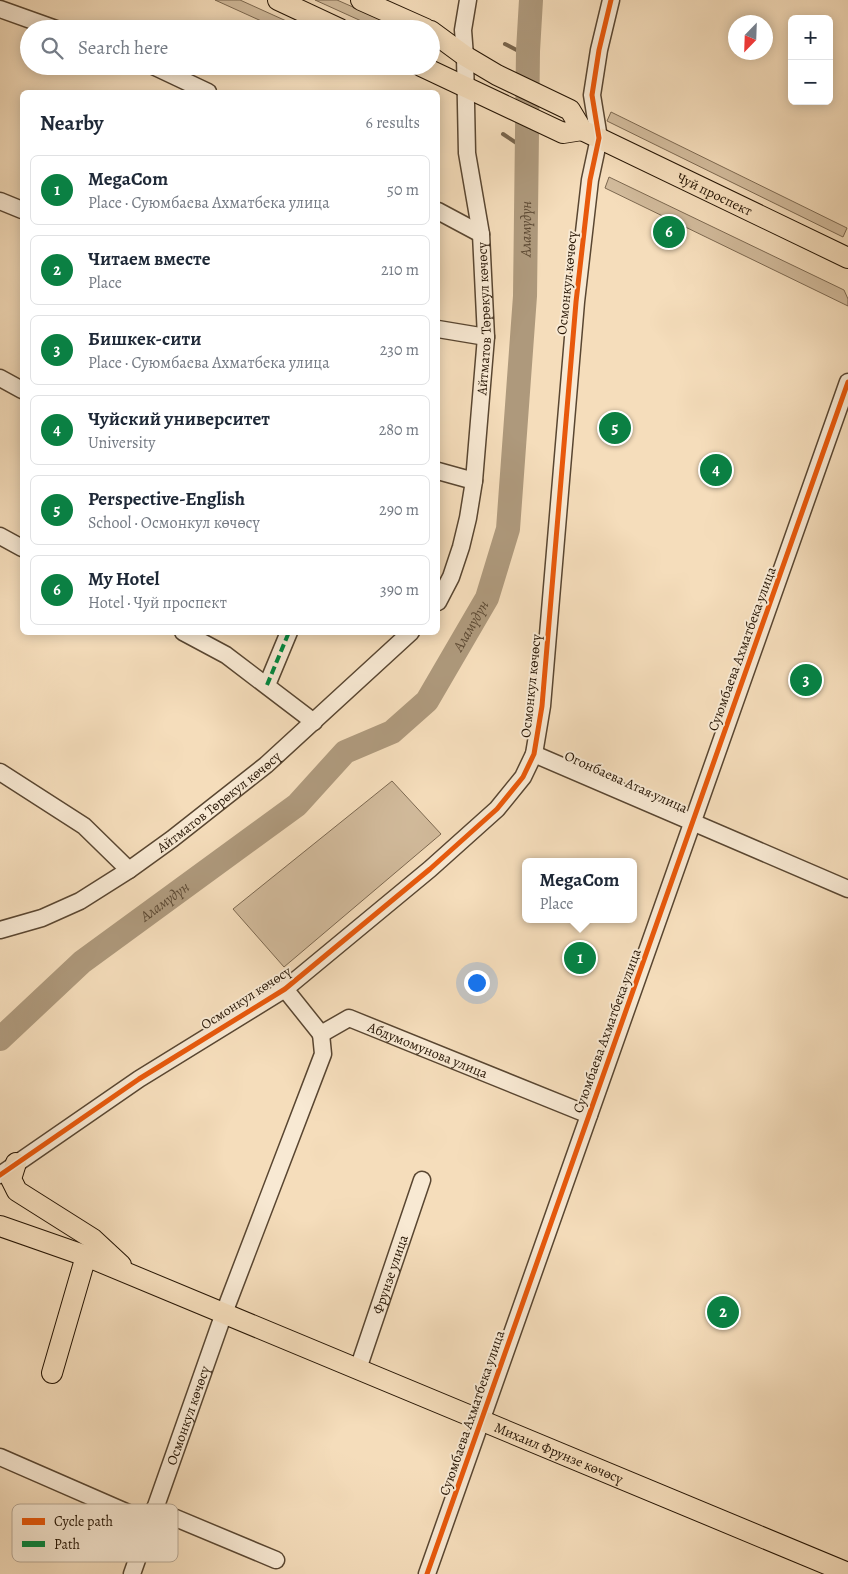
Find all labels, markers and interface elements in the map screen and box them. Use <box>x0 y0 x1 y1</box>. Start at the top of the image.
north arrow <box>728 15 773 60</box>
map controls <box>788 15 833 105</box>
button: + <box>788 15 833 60</box>
search box <box>20 20 440 75</box>
icon: search <box>38 34 66 62</box>
text: Search here <box>78 35 168 61</box>
button: − <box>788 60 833 105</box>
text: Nearby <box>40 109 103 137</box>
text: 6 results <box>366 112 420 134</box>
text: MegaCom <box>88 166 168 192</box>
street label: Чуй проспект <box>674 168 756 220</box>
text: 1 <box>54 179 60 201</box>
text: 50 m <box>387 179 419 201</box>
text: Place · Суюмбаева Ахматбека улица <box>88 192 330 214</box>
water label: Аламүдүн <box>515 201 536 258</box>
pin: 6 <box>653 213 685 251</box>
street label: Осмонкул көчөсү <box>552 230 582 336</box>
street label: Айтматов Төрөкул көчөсү <box>472 241 495 397</box>
text: Читаем вместе <box>88 246 211 272</box>
text: 2 <box>53 259 61 281</box>
text: 210 m <box>381 259 419 281</box>
text: Place <box>88 272 122 294</box>
text: Бишкек-сити <box>88 326 201 352</box>
text: 3 <box>54 339 60 361</box>
text: 230 m <box>380 339 419 361</box>
text: Place · Суюмбаева Ахматбека улица <box>88 352 330 374</box>
text: Чуйский университет <box>88 406 270 432</box>
pin: 5 <box>599 409 631 447</box>
text: 4 <box>53 419 61 441</box>
text: 280 m <box>379 419 419 441</box>
text: University <box>88 432 155 454</box>
pin: 4 <box>700 451 732 489</box>
text: Perspective-English <box>88 486 245 512</box>
text: 5 <box>54 499 60 521</box>
text: 290 m <box>379 499 419 521</box>
text: School · Осмонкул көчөсү <box>88 512 260 534</box>
street label: Суюмбаева Ахматбека улица <box>703 564 781 734</box>
text: My Hotel <box>88 566 159 592</box>
text: 6 <box>53 579 61 601</box>
text: 390 m <box>380 579 419 601</box>
text: Hotel · Чуй проспект <box>88 592 227 614</box>
water label: Аламүдүн <box>448 596 494 656</box>
street label: Осмонкул көчөсү <box>516 633 546 739</box>
pin: 3 <box>790 661 822 699</box>
street label: Айтматов Төрөкул көчөсү <box>152 746 285 857</box>
street label: Огонбаева Атая улица <box>561 746 691 818</box>
popup <box>522 858 637 923</box>
text: MegaCom <box>539 867 620 893</box>
water label: Аламүдүн <box>135 877 194 927</box>
text: Place <box>539 893 573 915</box>
pin: 1 <box>564 939 596 977</box>
street label: Суюмбаева Ахматбека улица <box>568 946 646 1116</box>
street label: Осмонкул көчөсү <box>197 961 295 1034</box>
your location <box>464 970 490 996</box>
street label: Абдумомунова улица <box>364 1017 491 1083</box>
street label: Фрунзе улица <box>368 1232 412 1316</box>
pin: 2 <box>707 1293 739 1331</box>
street label: Суюмбаева Ахматбека улица <box>435 1327 509 1498</box>
street label: Осмонкул көчөсү <box>162 1363 214 1468</box>
street label: Михаил Фрунзе көчөсү <box>491 1417 627 1488</box>
legend <box>12 1504 178 1562</box>
text: Cycle path <box>54 1512 114 1531</box>
text: Path <box>54 1535 81 1554</box>

